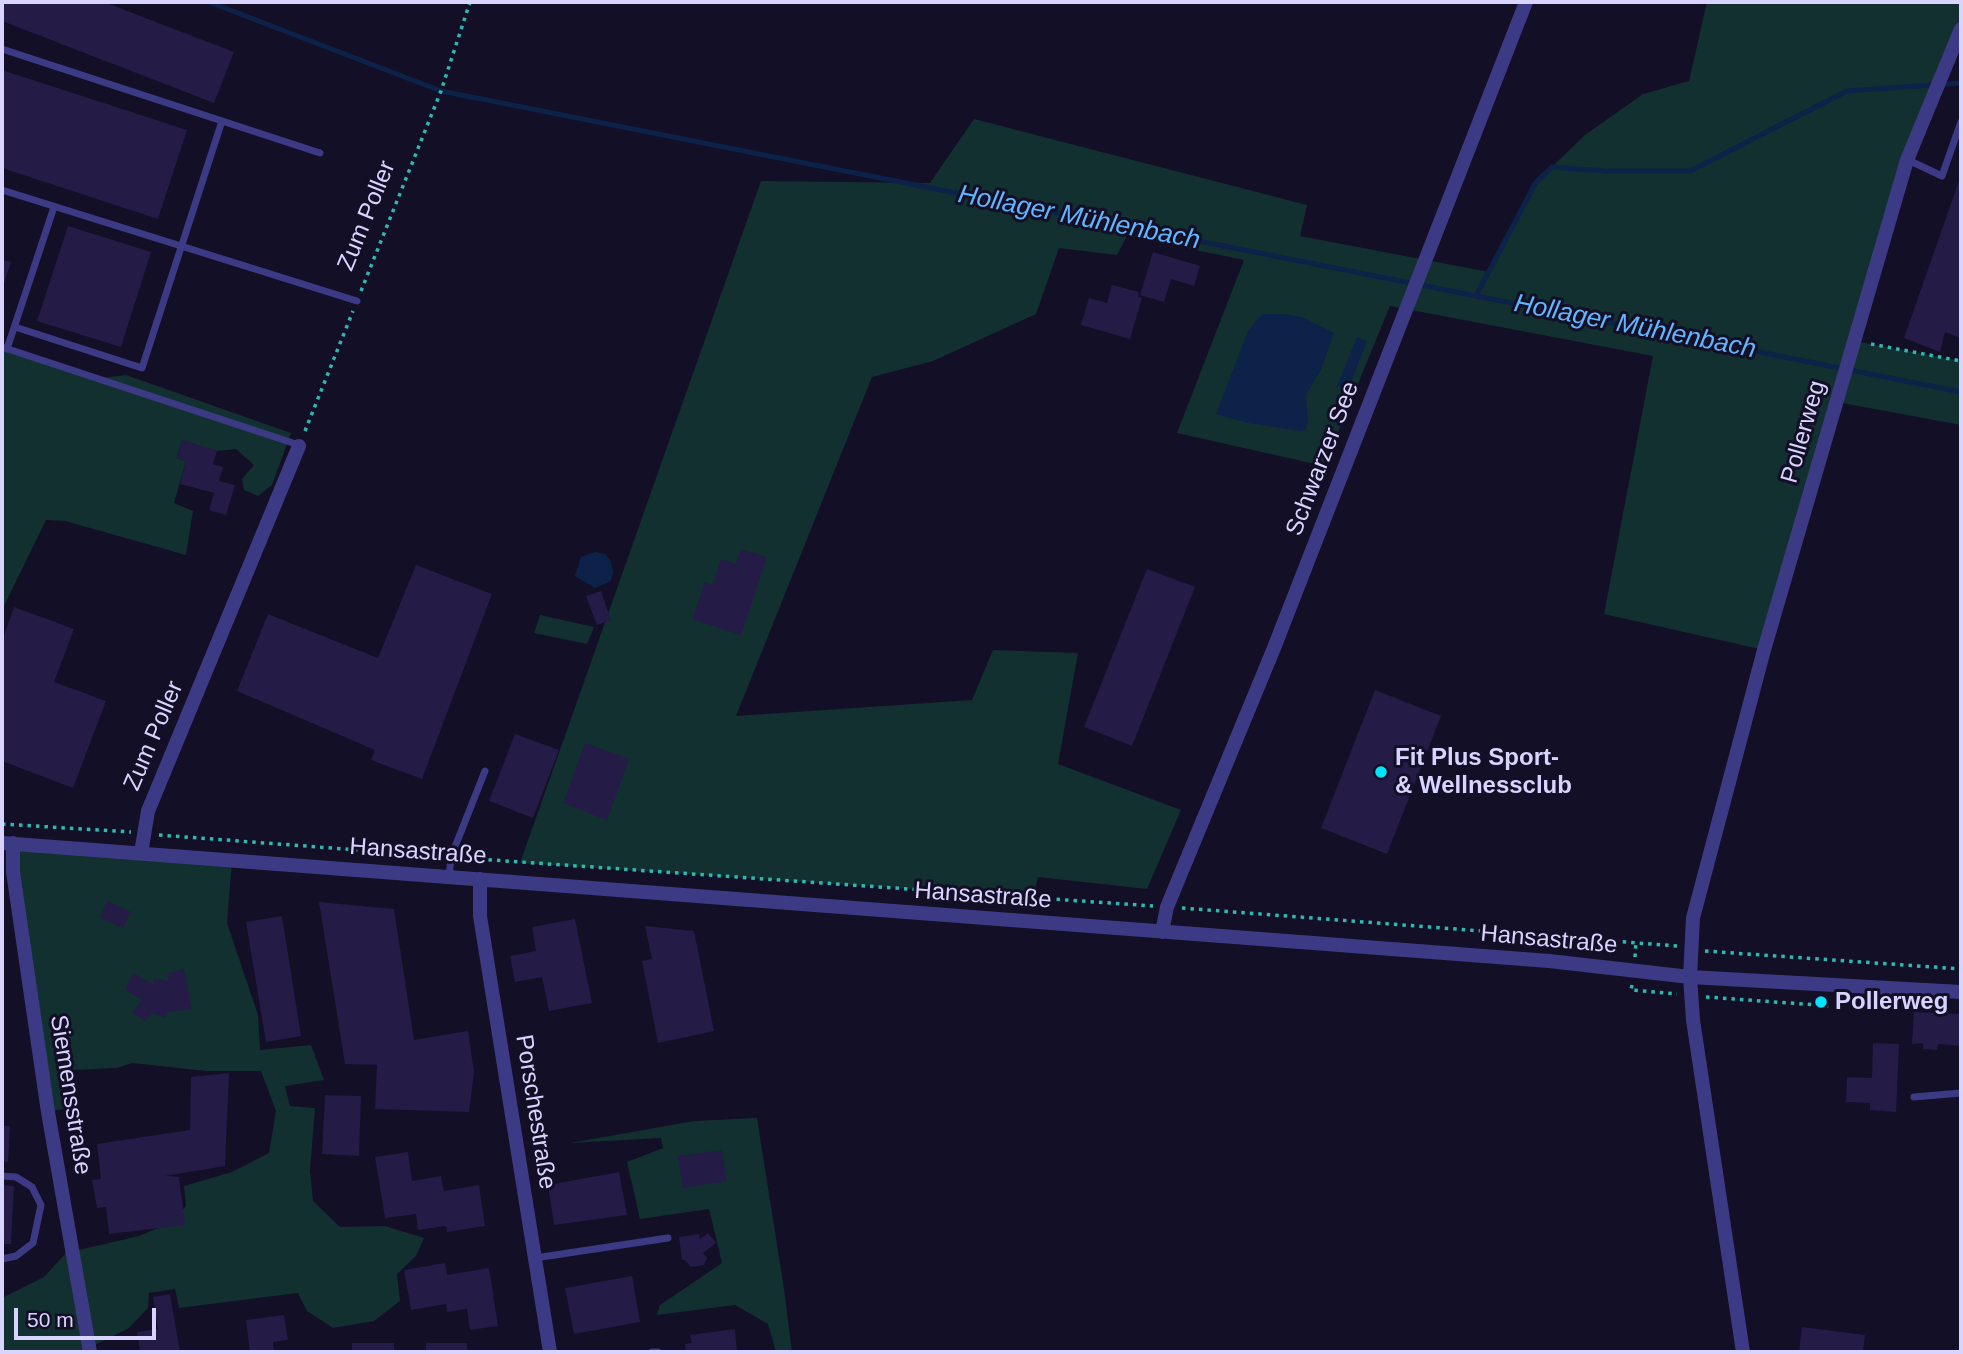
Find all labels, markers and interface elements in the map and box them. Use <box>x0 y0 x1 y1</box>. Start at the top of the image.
street label: Zum Poller <box>332 157 402 275</box>
water label: Hollager Mühlenbach <box>955 179 1203 257</box>
water label: Hollager Mühlenbach <box>1511 288 1759 366</box>
street label: Pollerweg <box>1776 377 1832 487</box>
street label: Schwarzer See <box>1280 378 1366 540</box>
street label: Zum Poller <box>118 677 190 795</box>
place label: Fit Plus Sport- & Wellnessclub <box>1395 744 1572 800</box>
marker: Fit Plus Sport- & Wellnessclub <box>1373 764 1389 780</box>
street label: Hansastraße <box>348 833 488 871</box>
street label: Hansastraße <box>913 877 1053 915</box>
street label: Hansastraße <box>1479 920 1619 960</box>
place label: Pollerweg <box>1835 988 1948 1016</box>
marker: Pollerweg <box>1813 994 1829 1010</box>
street label: Siemensstraße <box>43 1013 97 1177</box>
street label: Porschestraße <box>509 1033 561 1191</box>
scale bar <box>18 1294 159 1338</box>
text: 50 m <box>27 1308 74 1331</box>

